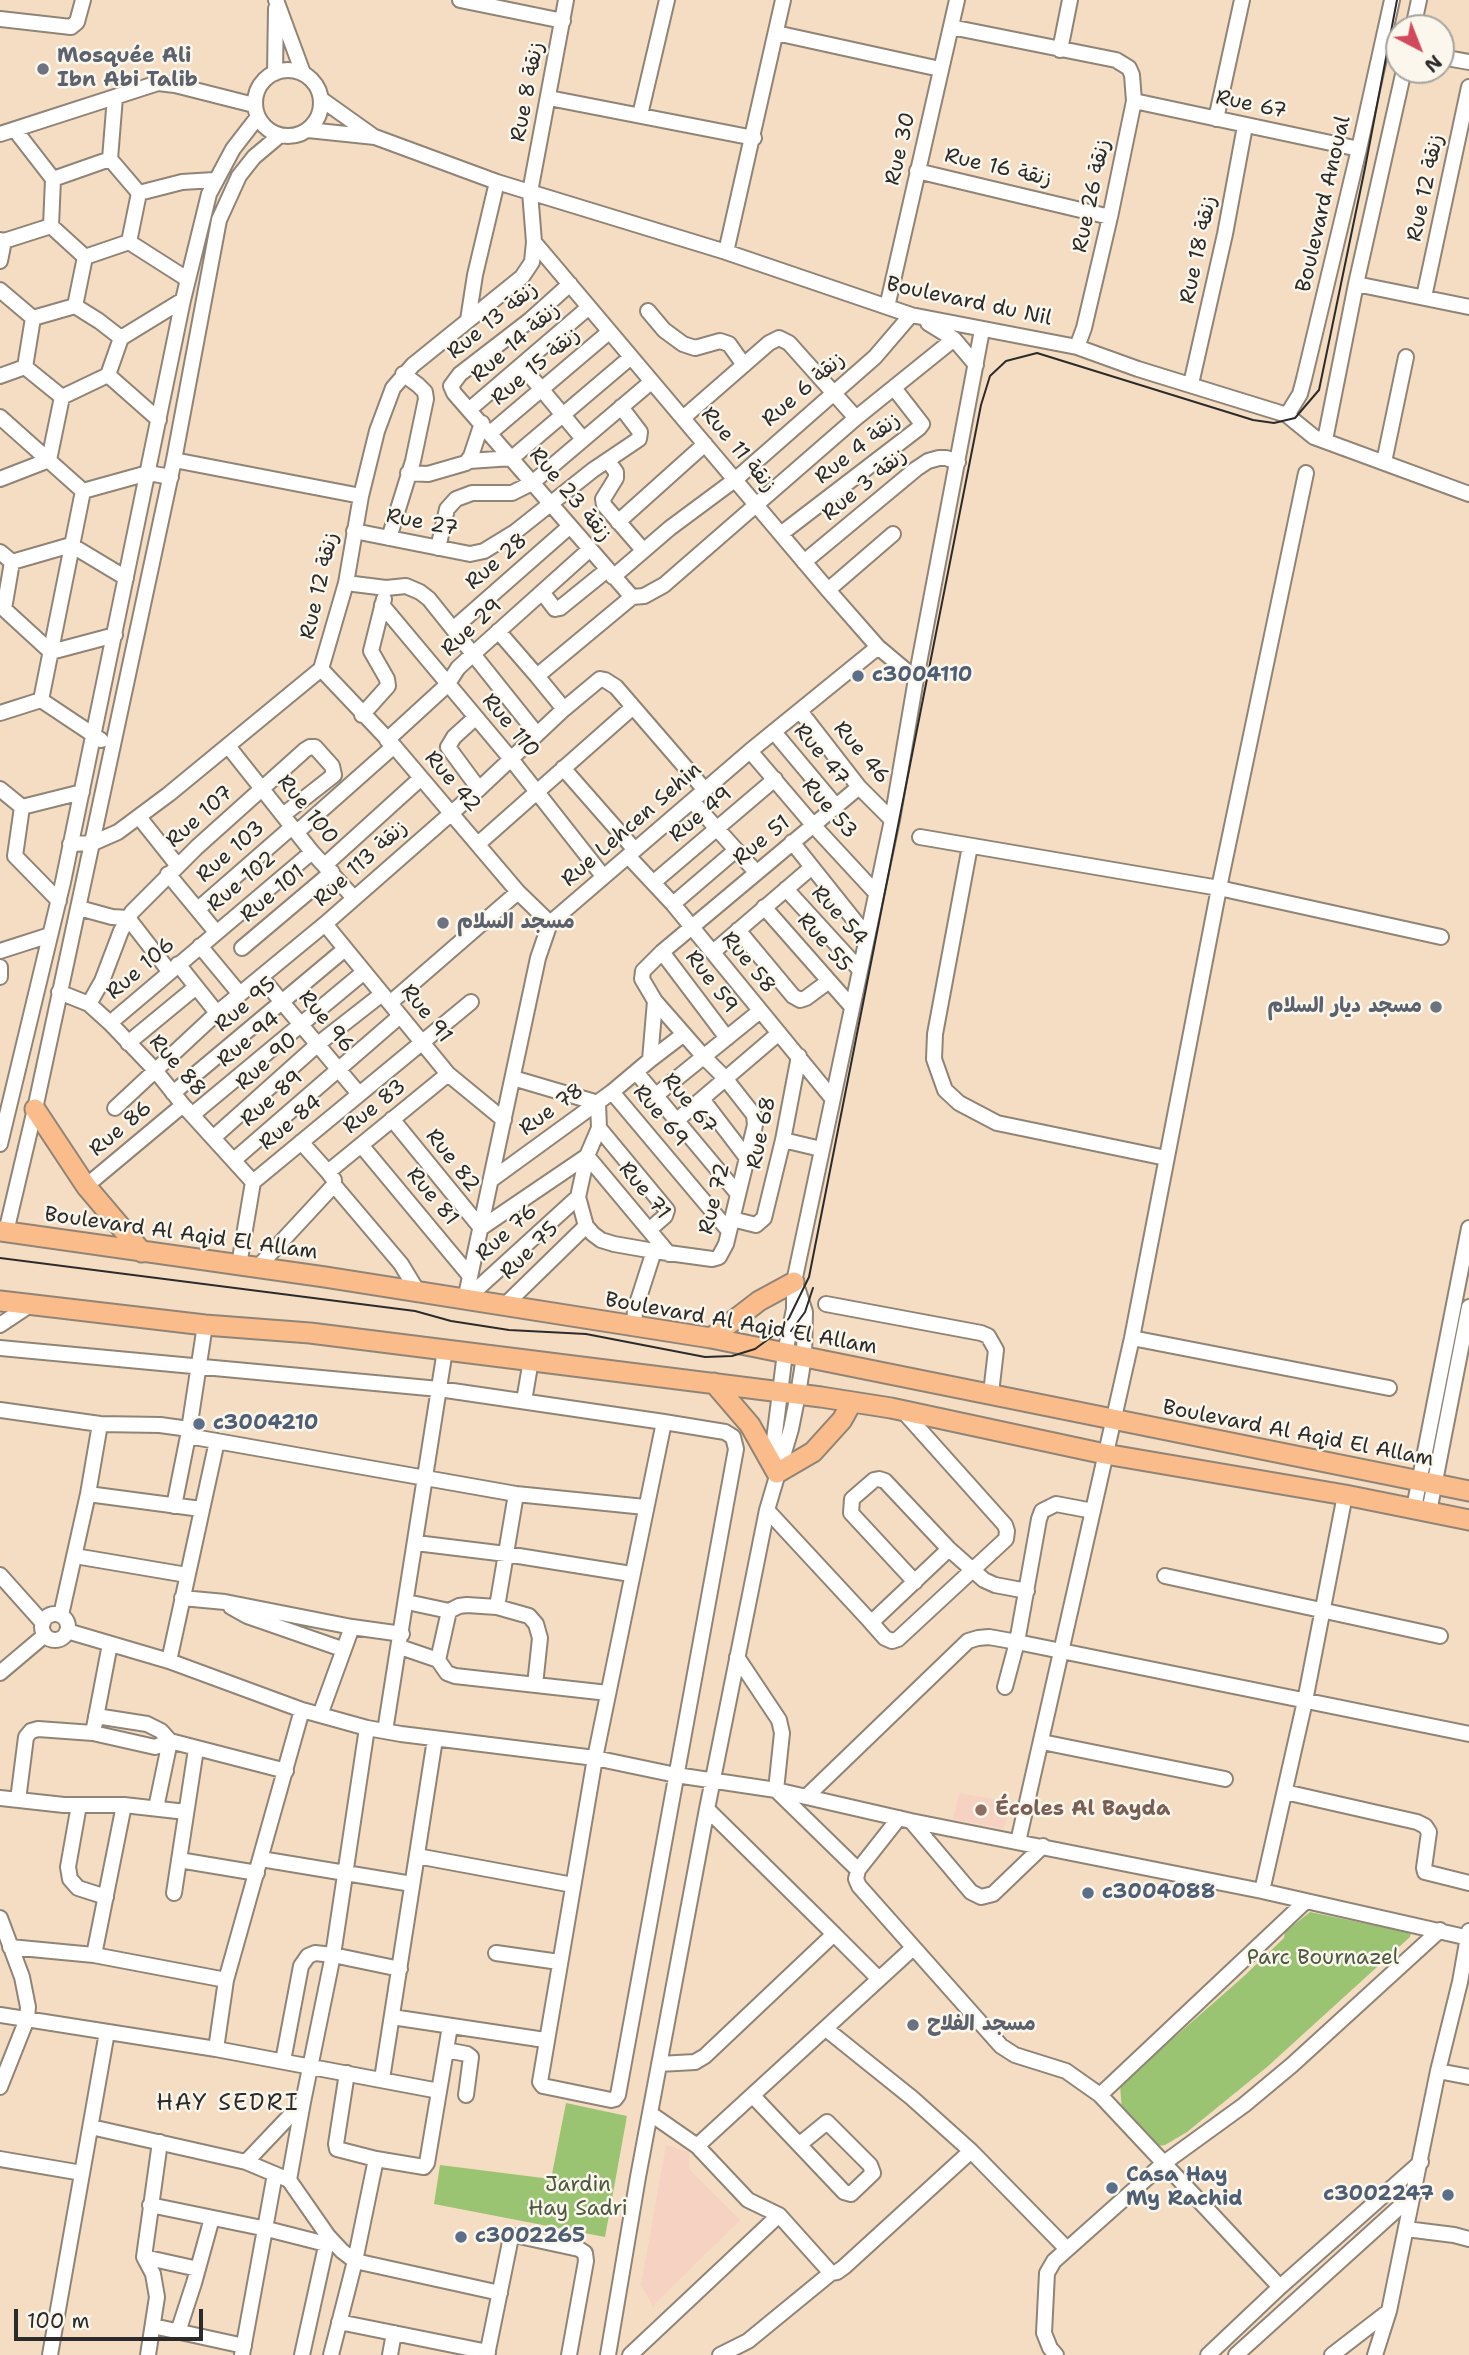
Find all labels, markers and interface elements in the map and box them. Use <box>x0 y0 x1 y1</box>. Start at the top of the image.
north arrow <box>1385 14 1455 84</box>
street label: Rue 8 زنقة <box>506 40 550 144</box>
place label: Mosquée Ali Ibn Abi Talib <box>57 44 198 94</box>
text: N <box>1419 49 1447 78</box>
marker: Mosquée Ali Ibn Abi Talib <box>35 61 51 77</box>
street label: Rue 67 <box>1213 85 1289 125</box>
street label: Rue 30 <box>880 110 922 188</box>
street label: Boulevard Anoual <box>1291 113 1357 295</box>
street label: Rue 12 زنقة <box>1402 132 1450 244</box>
street label: Rue 26 زنقة <box>1068 137 1116 255</box>
street label: Rue 16 زنقة <box>942 143 1054 193</box>
street label: Rue 18 زنقة <box>1175 194 1223 306</box>
street label: Boulevard du Nil <box>884 272 1054 332</box>
street label: Rue 13 زنقة <box>443 277 543 365</box>
street label: Rue 14 زنقة <box>467 298 565 388</box>
street label: Rue 15 زنقة <box>487 323 585 411</box>
street label: Rue 6 زنقة <box>758 347 850 433</box>
street label: Rue 11 زنقة <box>695 402 781 498</box>
street label: Rue 4 زنقة <box>810 408 906 490</box>
street label: Rue 23 زنقة <box>523 443 617 547</box>
street label: Rue 3 زنقة <box>818 443 912 527</box>
street label: Rue 27 <box>384 504 460 542</box>
street label: Rue 28 <box>461 528 533 596</box>
street label: Rue 12 زنقة <box>295 530 345 642</box>
street label: Rue 29 <box>437 594 507 662</box>
place label: c3004110 <box>872 663 973 689</box>
marker: c3004110 <box>850 668 866 684</box>
street label: Rue 110 <box>476 689 544 763</box>
street label: Rue 46 <box>828 717 894 789</box>
street label: Rue 47 <box>788 719 854 791</box>
street label: Rue 42 <box>419 746 485 818</box>
street label: Rue Lehcen Sehin <box>557 757 707 893</box>
street label: Rue 100 <box>271 770 343 850</box>
street label: Rue 53 <box>796 774 862 844</box>
street label: Rue 107 <box>161 780 239 854</box>
street label: Rue 49 <box>665 782 737 848</box>
street label: Rue 51 <box>729 811 795 871</box>
street label: Rue 113 زنقة <box>309 815 413 913</box>
street label: Rue 103 <box>192 816 270 888</box>
street label: Rue 102 <box>203 846 281 918</box>
street label: Rue 101 <box>236 860 310 928</box>
street label: Rue 54 <box>806 881 872 951</box>
street label: Rue 55 <box>792 908 856 978</box>
place label: مسجد السلام <box>457 910 575 936</box>
marker: مسجد السلام <box>435 915 451 931</box>
street label: Rue 58 <box>716 927 780 999</box>
street label: Rue 106 <box>102 933 180 1005</box>
street label: Rue 59 <box>679 946 743 1018</box>
street label: Rue 95 <box>210 972 282 1038</box>
street label: Rue 91 <box>395 980 457 1048</box>
street label: Rue 96 <box>293 986 359 1058</box>
place label: مسجد ديار السلام <box>1267 994 1422 1020</box>
marker: مسجد ديار السلام <box>1428 999 1444 1015</box>
street label: Rue 94 <box>213 1007 285 1073</box>
street label: Rue 90 <box>231 1028 303 1096</box>
street label: Rue 88 <box>143 1030 211 1102</box>
street label: Rue 89 <box>236 1065 308 1133</box>
street label: Rue 67 <box>656 1068 722 1140</box>
street label: Rue 83 <box>339 1074 411 1140</box>
street label: Rue 78 <box>515 1078 589 1142</box>
street label: Rue 69 <box>627 1080 693 1152</box>
street label: Rue 84 <box>255 1090 327 1156</box>
street label: Rue 68 <box>742 1094 782 1172</box>
street label: Rue 86 <box>85 1096 157 1162</box>
street label: Rue 82 <box>420 1124 484 1198</box>
street label: Rue 71 <box>613 1157 675 1225</box>
street label: Rue 72 <box>694 1161 736 1237</box>
street label: Rue 81 <box>401 1163 463 1231</box>
street label: Rue 76 <box>471 1199 543 1267</box>
street label: Boulevard Al Aqid El Allam <box>43 1202 319 1266</box>
street label: Rue 75 <box>496 1217 564 1285</box>
street label: Boulevard Al Aqid El Allam <box>603 1288 879 1360</box>
street label: Boulevard Al Aqid El Allam <box>1160 1395 1436 1473</box>
place label: c3004210 <box>213 1411 318 1437</box>
marker: c3004210 <box>191 1416 207 1432</box>
place label: Écoles Al Bayda <box>995 1797 1170 1823</box>
marker: Écoles Al Bayda <box>973 1802 989 1818</box>
place label: c3004088 <box>1102 1880 1215 1906</box>
marker: c3004088 <box>1080 1885 1096 1901</box>
park label: Parc Bournazel <box>1247 1946 1399 1972</box>
place label: مسجد الفلاح <box>927 2012 1036 2038</box>
marker: مسجد الفلاح <box>905 2017 921 2033</box>
district label: HAY SEDRI <box>157 2090 299 2118</box>
place label: Casa Hay My Rachid <box>1126 2163 1243 2213</box>
park label: Jardin Hay Sadri <box>528 2173 628 2223</box>
marker: Casa Hay My Rachid <box>1104 2180 1120 2196</box>
place label: c3002247 <box>1323 2182 1434 2208</box>
marker: c3002247 <box>1440 2187 1456 2203</box>
place label: c3002265 <box>475 2224 585 2250</box>
marker: c3002265 <box>453 2229 469 2245</box>
scale bar <box>18 2296 206 2340</box>
text: 100 m <box>27 2307 90 2335</box>

